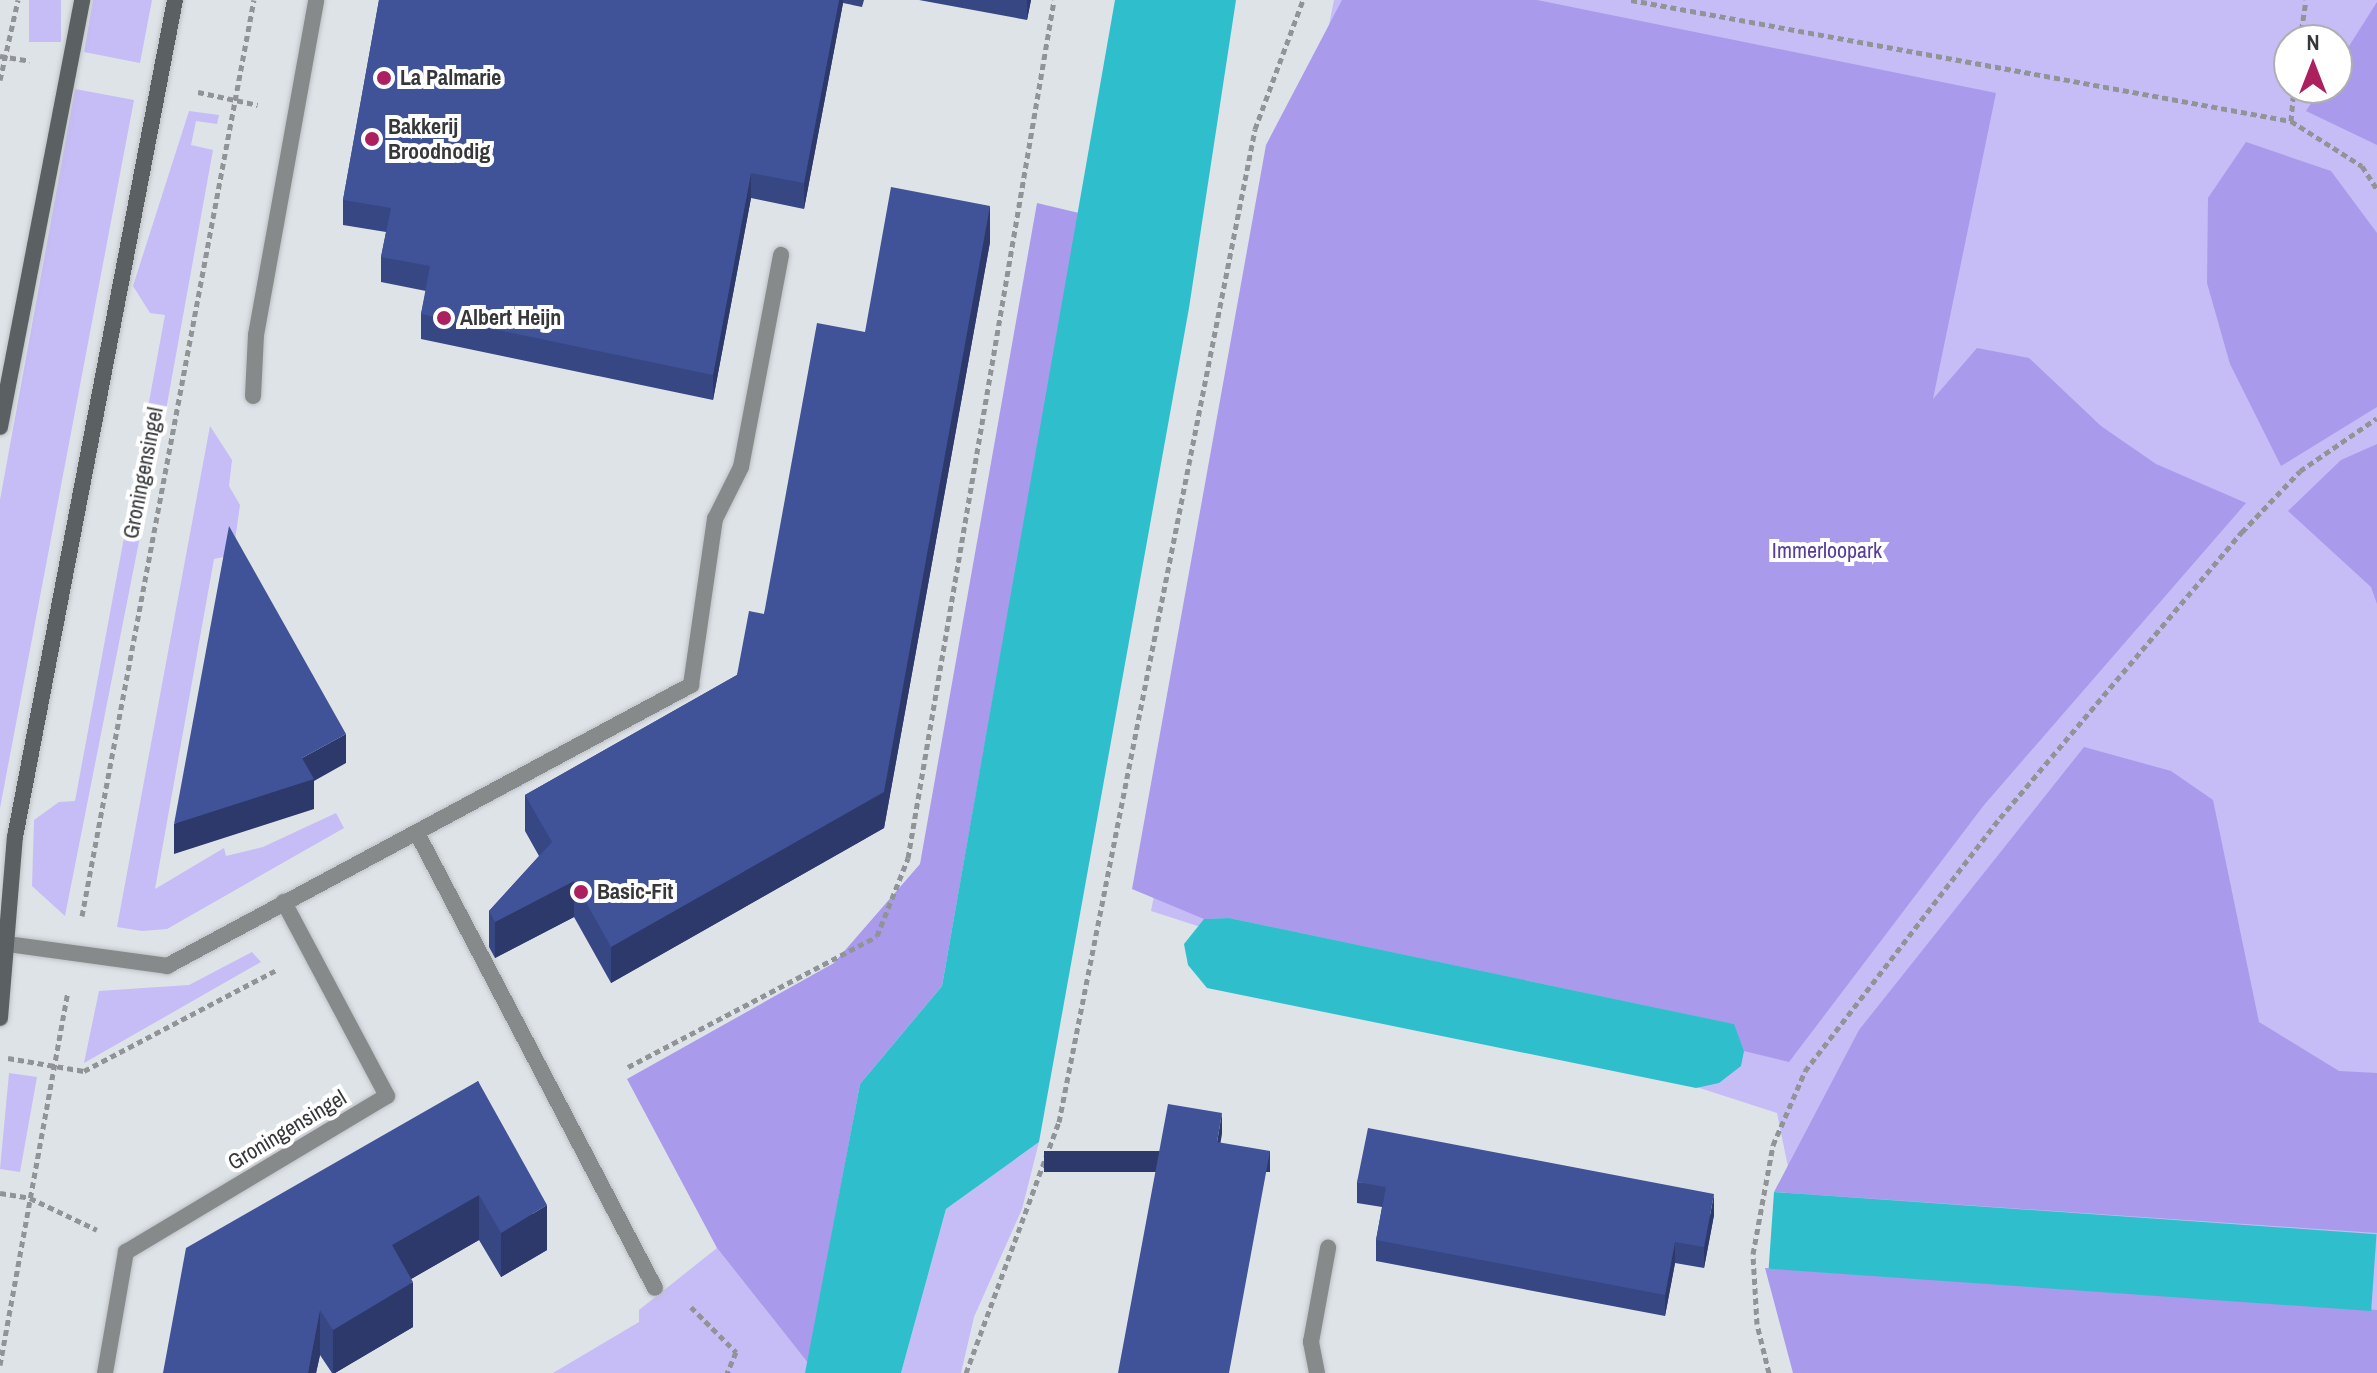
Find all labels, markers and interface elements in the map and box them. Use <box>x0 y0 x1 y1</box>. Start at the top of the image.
north arrow <box>2273 24 2353 104</box>
text: N <box>2306 27 2320 57</box>
place label: La Palmarie <box>400 65 501 91</box>
marker: La Palmarie <box>375 69 393 87</box>
place label: Bakkerij Broodnodig <box>388 113 490 164</box>
marker: Bakkerij Broodnodig <box>363 130 381 148</box>
place label: Albert Heijn <box>460 305 561 331</box>
marker: Albert Heijn <box>435 309 453 327</box>
street label: Groningensingel <box>117 405 169 541</box>
park label: Immerloopark <box>1772 538 1882 564</box>
place label: Basic-Fit <box>597 879 673 905</box>
marker: Basic-Fit <box>572 883 590 901</box>
street label: Groningensingel <box>223 1084 351 1176</box>

